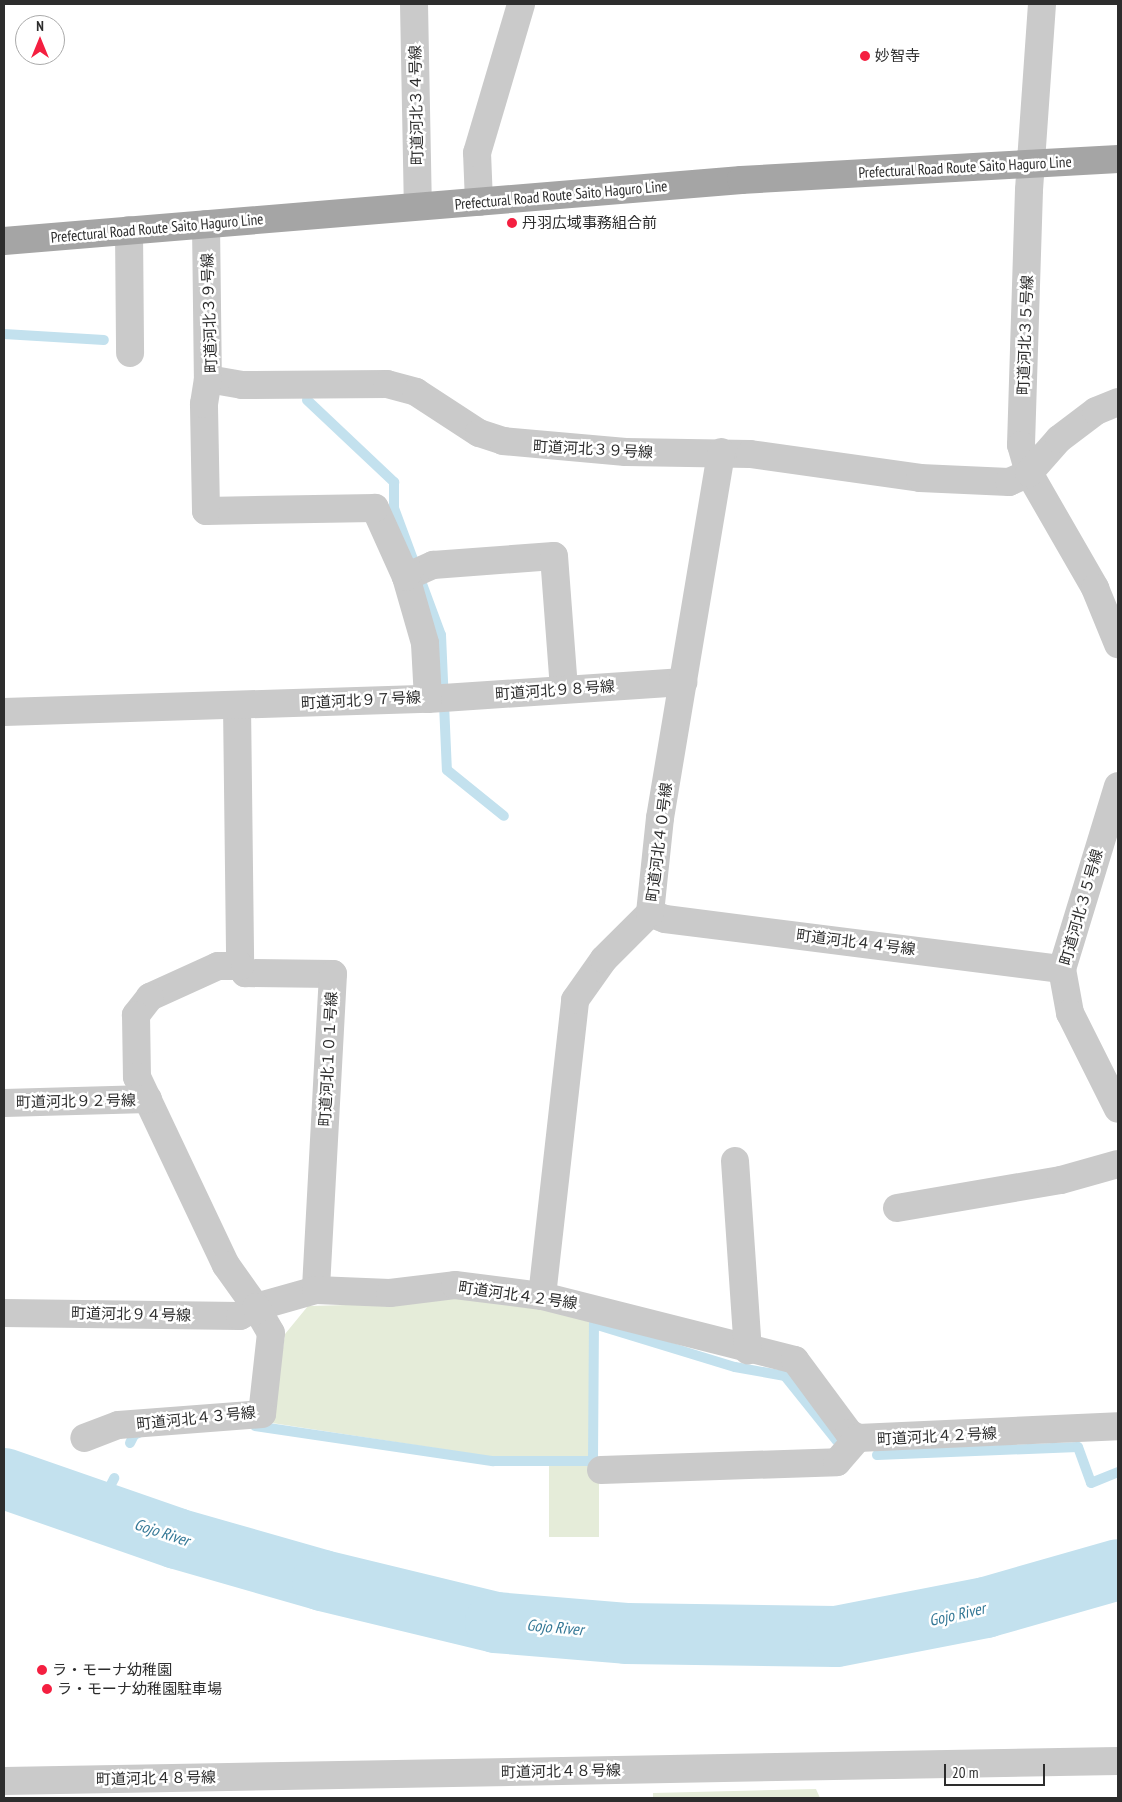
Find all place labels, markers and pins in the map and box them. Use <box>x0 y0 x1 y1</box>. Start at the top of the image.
place label: 妙智寺 <box>875 47 920 65</box>
marker: 妙智寺 <box>859 50 871 62</box>
place label: 丹羽広域事務組合前 <box>522 214 657 232</box>
marker: 丹羽広域事務組合前 <box>506 217 518 229</box>
place label: ラ・モーナ幼稚園 <box>52 1661 172 1679</box>
marker: ラ・モーナ幼稚園 <box>36 1664 48 1676</box>
place label: ラ・モーナ幼稚園駐車場 <box>57 1680 222 1698</box>
marker: ラ・モーナ幼稚園駐車場 <box>41 1683 53 1695</box>

